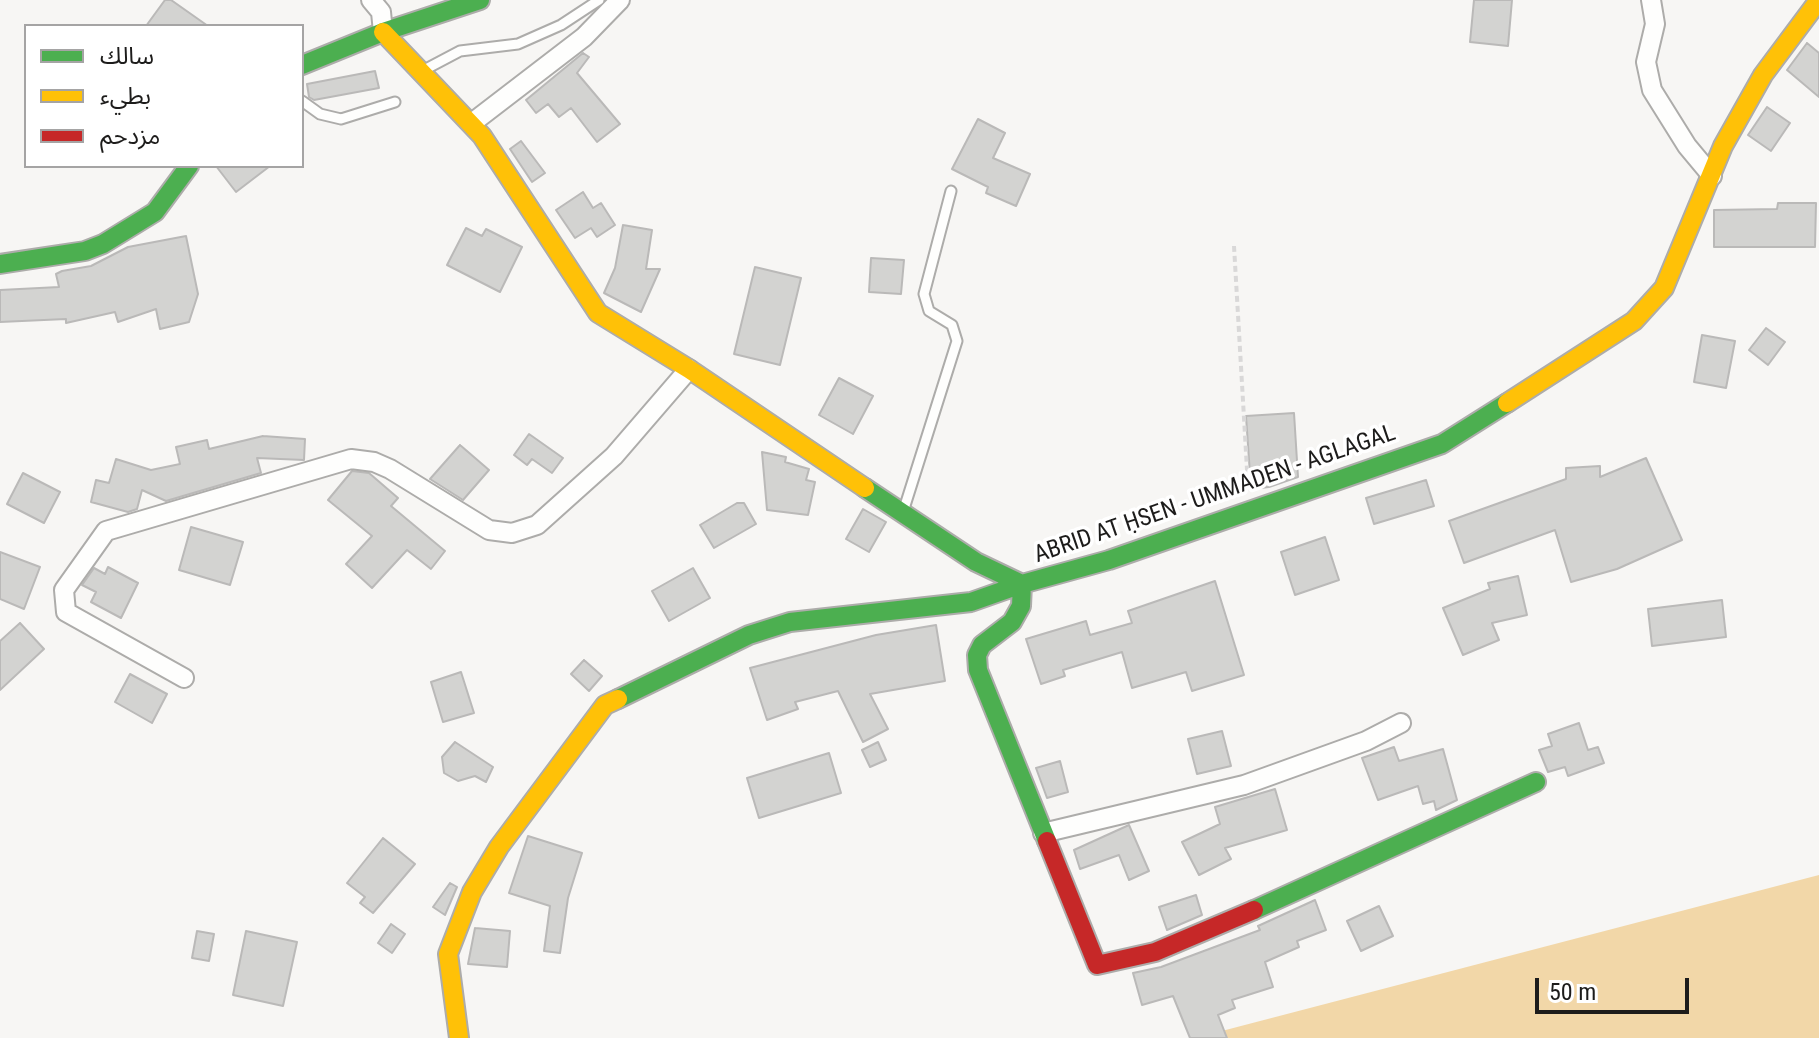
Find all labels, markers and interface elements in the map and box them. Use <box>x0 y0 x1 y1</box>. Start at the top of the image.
legend <box>24 24 304 168</box>
text: سالك <box>100 42 154 70</box>
text: بطيء <box>100 82 151 110</box>
text: مزدحم <box>100 122 160 150</box>
street label: ABRID AT ḤSEN - UMMADEN - AGLAGAL <box>1031 419 1399 571</box>
scale bar <box>1539 962 1693 1012</box>
text: 50 m <box>1549 978 1596 1006</box>

